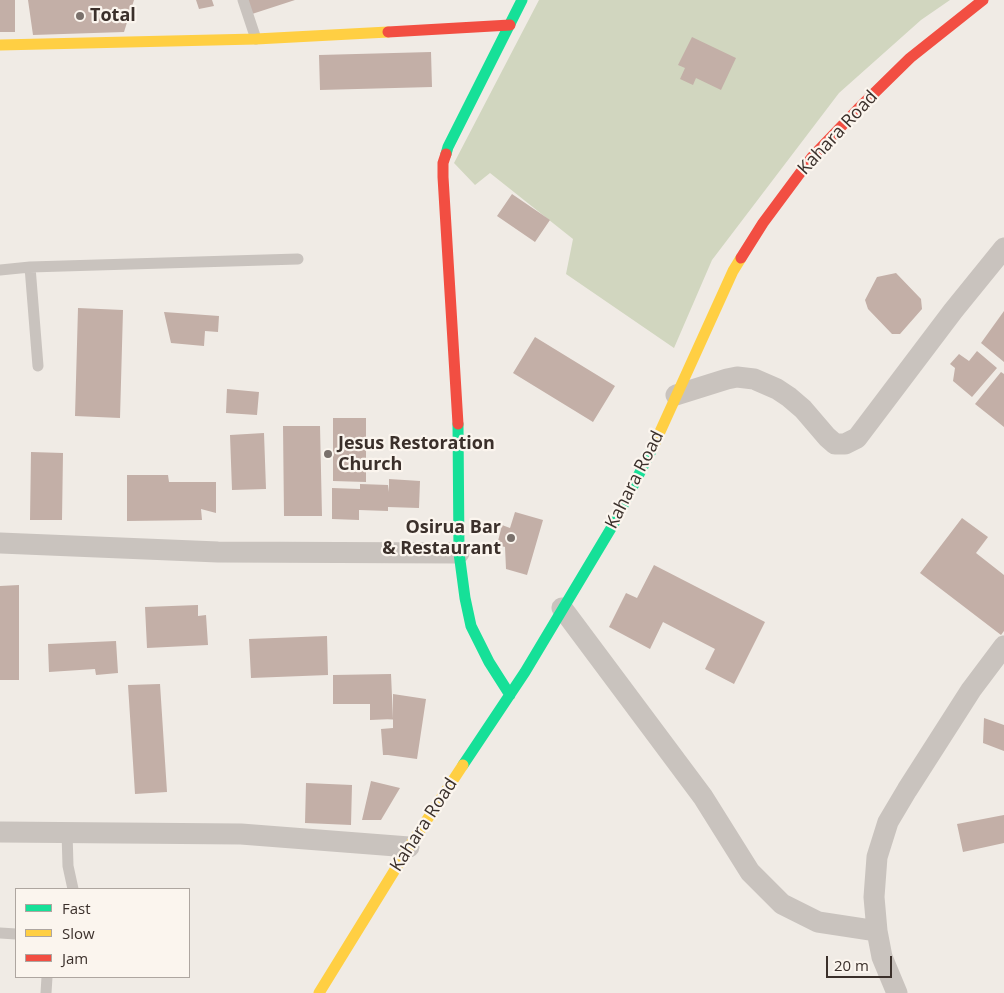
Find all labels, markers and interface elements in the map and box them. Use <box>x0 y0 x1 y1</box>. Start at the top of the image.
place label: Total <box>90 5 136 27</box>
marker: Total <box>74 10 86 22</box>
street label: Kahara Road <box>794 86 882 180</box>
street label: Kahara Road <box>601 427 669 533</box>
place label: Jesus Restoration Church <box>338 433 495 476</box>
marker: Jesus Restoration Church <box>322 448 334 460</box>
place label: Osirua Bar & Restaurant <box>382 517 501 560</box>
marker: Osirua Bar & Restaurant <box>505 532 517 544</box>
street label: Kahara Road <box>386 774 462 876</box>
legend <box>15 888 190 978</box>
text: Fast <box>62 898 91 918</box>
text: Slow <box>62 923 95 943</box>
scale bar <box>829 946 895 978</box>
text: Jam <box>62 948 88 968</box>
text: 20 m <box>834 955 869 975</box>

